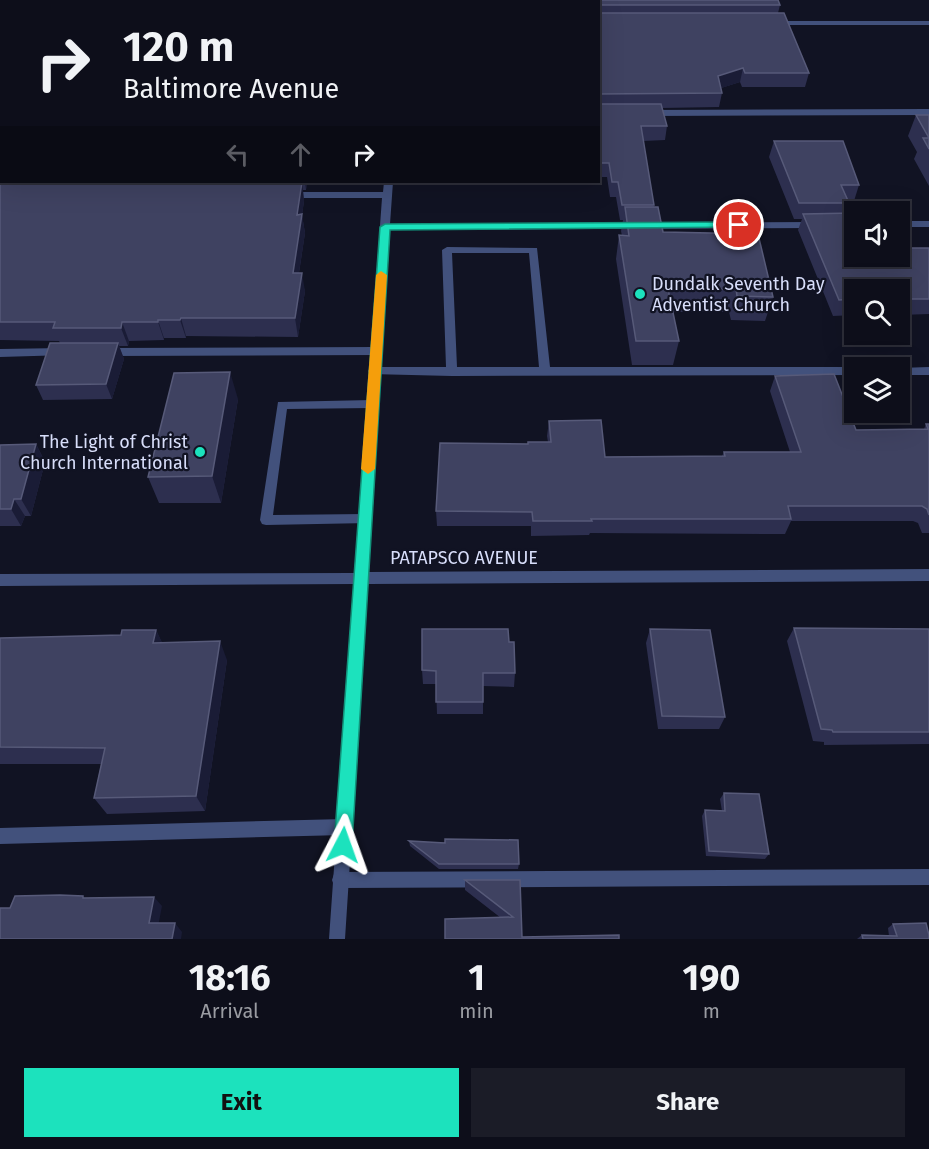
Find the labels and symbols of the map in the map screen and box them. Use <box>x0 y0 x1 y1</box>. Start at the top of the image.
pin <box>713 199 764 250</box>
place label: Dundalk Seventh Day Adventist Church <box>652 273 825 316</box>
marker: Dundalk Seventh Day Adventist Church <box>633 287 647 301</box>
place label: The Light of Christ Church International <box>20 431 188 474</box>
marker: The Light of Christ Church International <box>193 445 207 459</box>
street label: PATAPSCO AVENUE <box>390 547 538 569</box>
position arrow <box>311 813 375 877</box>

